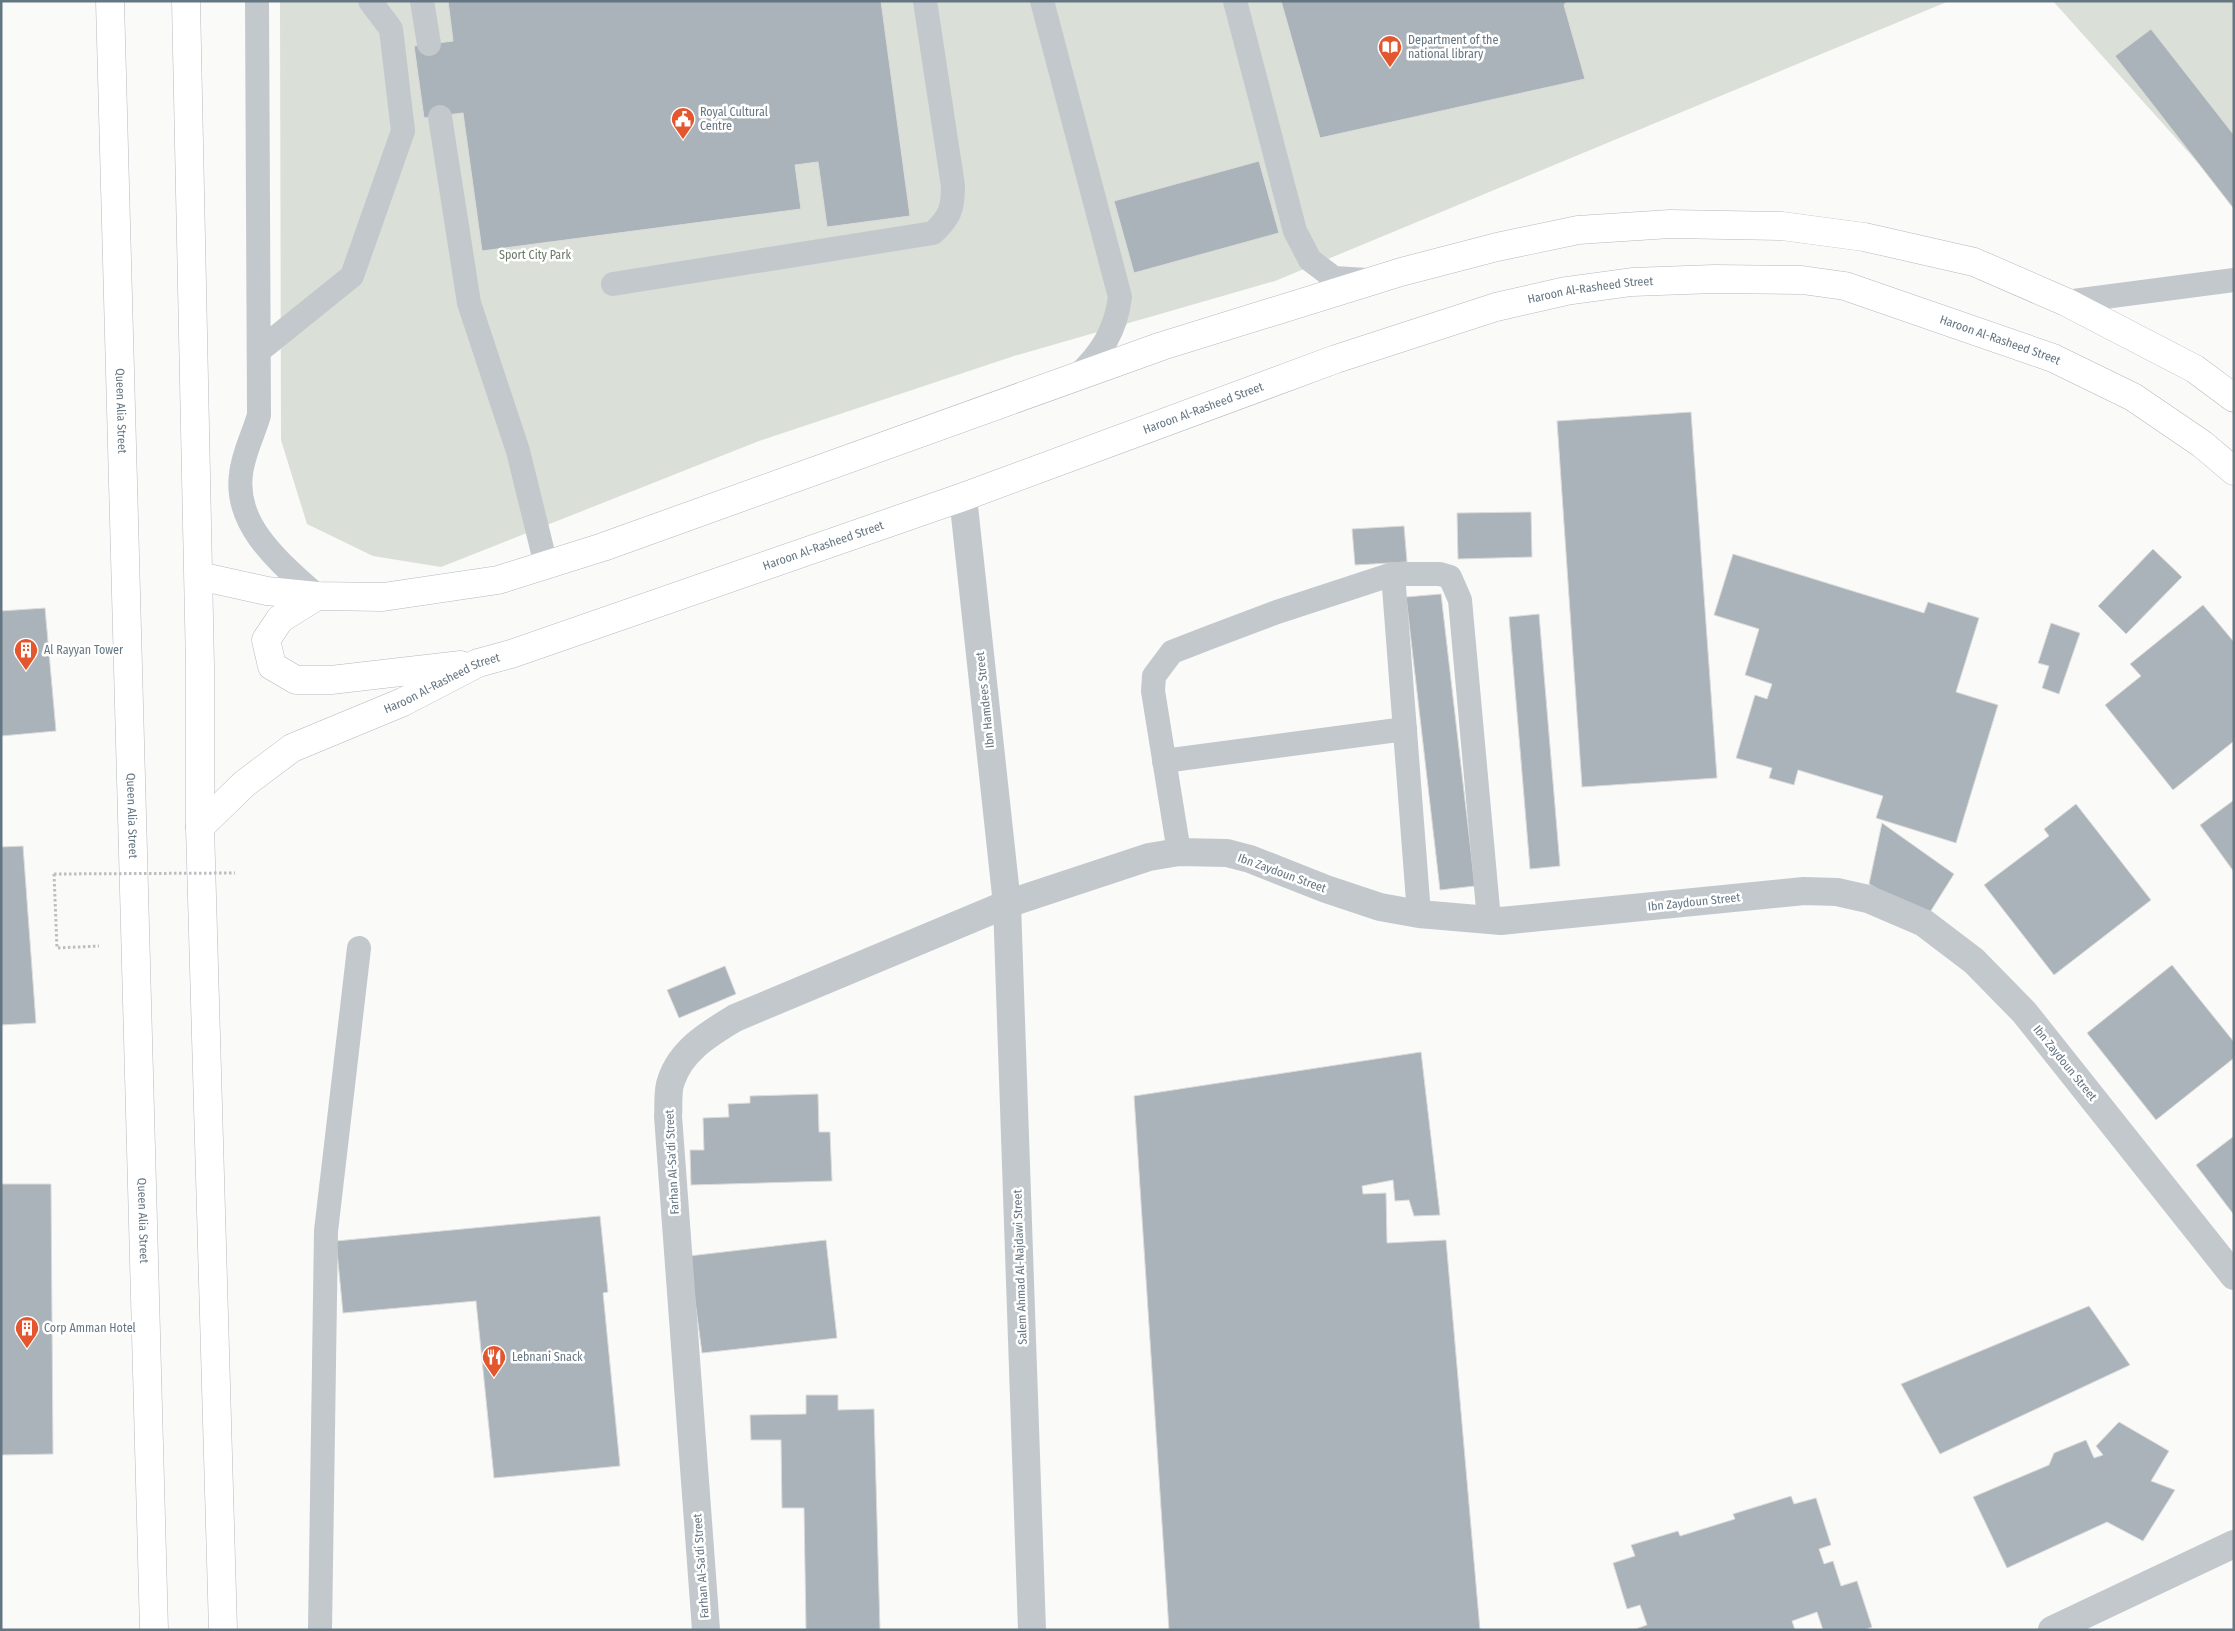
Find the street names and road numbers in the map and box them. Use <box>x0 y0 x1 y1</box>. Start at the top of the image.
street label: Haroon Al-Rasheed Street <box>1526 274 1654 307</box>
street label: Haroon Al-Rasheed Street <box>1938 312 2063 368</box>
street label: Queen Alia Street <box>113 368 129 454</box>
street label: Haroon Al-Rasheed Street <box>1141 380 1265 437</box>
street label: Haroon Al-Rasheed Street <box>761 518 886 573</box>
street label: Haroon Al-Rasheed Street <box>382 650 501 716</box>
street label: Ibn Hamdees Street <box>973 651 997 749</box>
street label: Queen Alia Street <box>124 773 140 859</box>
street label: Ibn Zaydoun Street <box>1236 851 1328 895</box>
street label: Ibn Zaydoun Street <box>1647 890 1741 914</box>
street label: Ibn Zaydoun Street <box>2030 1023 2100 1104</box>
street label: Farhan Al-Sa'di Street <box>662 1109 682 1215</box>
street label: Queen Alia Street <box>135 1178 151 1264</box>
street label: Salem Ahmad Al-Najdawi Street <box>1010 1189 1030 1345</box>
street label: Farhan Al-Sa'di Street <box>690 1513 712 1619</box>

